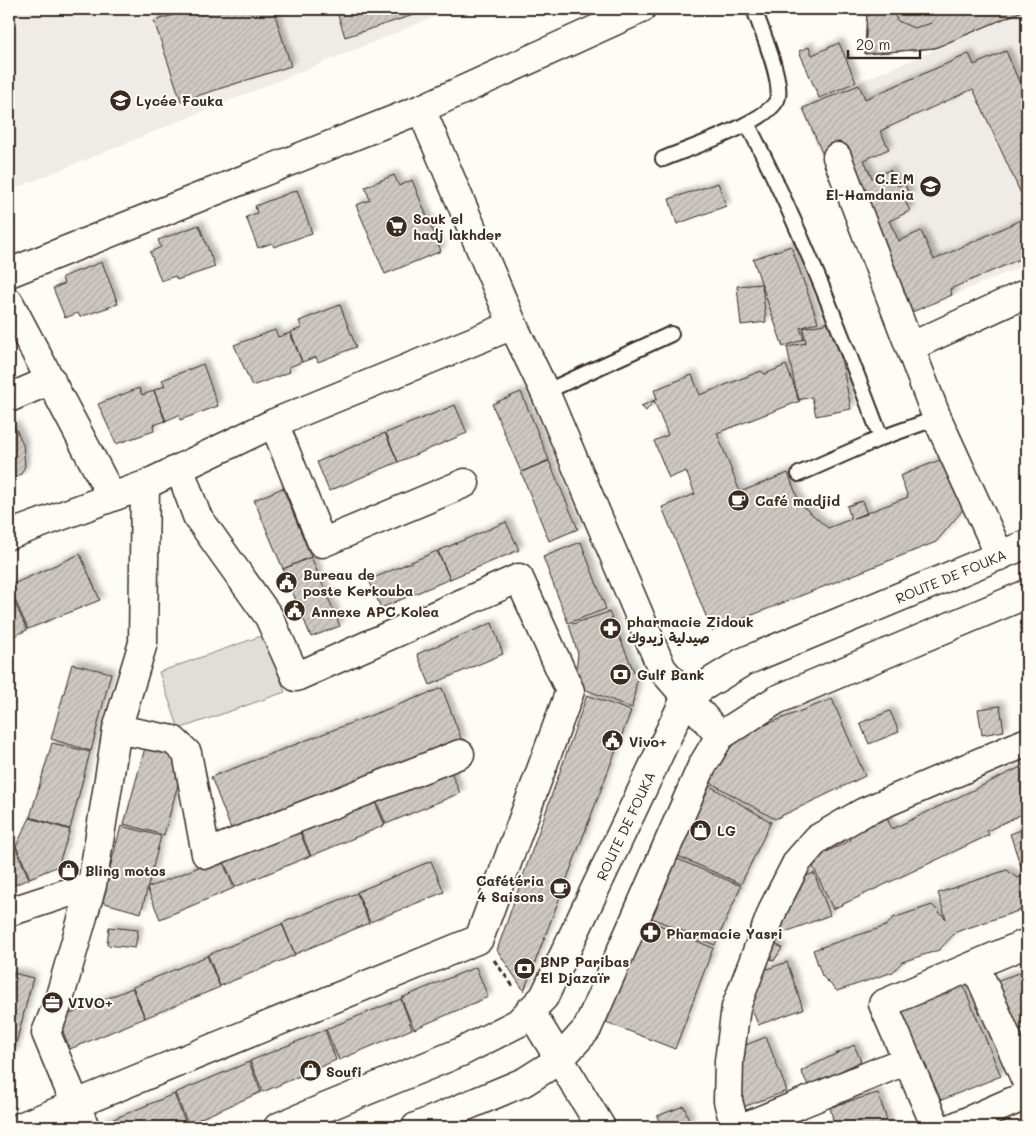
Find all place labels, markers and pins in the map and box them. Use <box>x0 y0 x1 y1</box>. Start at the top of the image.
school or university icon: Lycée Fouka <box>108 88 132 112</box>
place label: Lycée Fouka <box>136 91 224 110</box>
place label: C.E.M El-Hamdania <box>826 169 914 204</box>
school or university icon: C.E.M El-Hamdania <box>918 174 942 198</box>
place label: Souk el hadj lakhder <box>413 209 501 244</box>
supermarket icon: Souk el hadj lakhder <box>385 214 409 238</box>
cafe icon: Café madjid <box>727 488 751 512</box>
place label: Café madjid <box>755 491 840 510</box>
place label: Bureau de poste Kerkouba <box>303 565 414 600</box>
public building icon: Bureau de poste Kerkouba <box>275 570 299 594</box>
public building icon: Annexe APC Kolea <box>283 599 307 623</box>
place label: Annexe APC Kolea <box>311 602 440 621</box>
place label: pharmacie Zidouk صيدلية زيدوك <box>627 612 754 647</box>
pharmacy icon: pharmacie Zidouk صيدلية زيدوك <box>599 617 623 641</box>
bank icon: Gulf Bank <box>609 662 633 686</box>
place label: Gulf Bank <box>637 665 704 684</box>
public building icon: Vivo+ <box>601 729 625 753</box>
place label: Vivo+ <box>629 732 667 751</box>
shop icon: LG <box>689 818 713 842</box>
place label: LG <box>717 821 736 840</box>
shop icon: Bling motos <box>57 858 81 882</box>
place label: Bling motos <box>85 861 166 880</box>
place label: Cafétéria 4 Saisons <box>476 871 544 906</box>
cafe icon: Cafétéria 4 Saisons <box>548 876 572 900</box>
pharmacy icon: Pharmacie Yasri <box>638 921 662 945</box>
place label: Pharmacie Yasri <box>666 924 783 943</box>
place label: BNP Paribas El Djazaïr <box>540 952 629 987</box>
bank icon: BNP Paribas El Djazaïr <box>512 957 536 981</box>
office icon: VIVO+ <box>40 990 64 1014</box>
place label: VIVO+ <box>68 993 113 1012</box>
shop icon: Soufi <box>298 1059 322 1083</box>
place label: Soufi <box>326 1062 362 1081</box>

